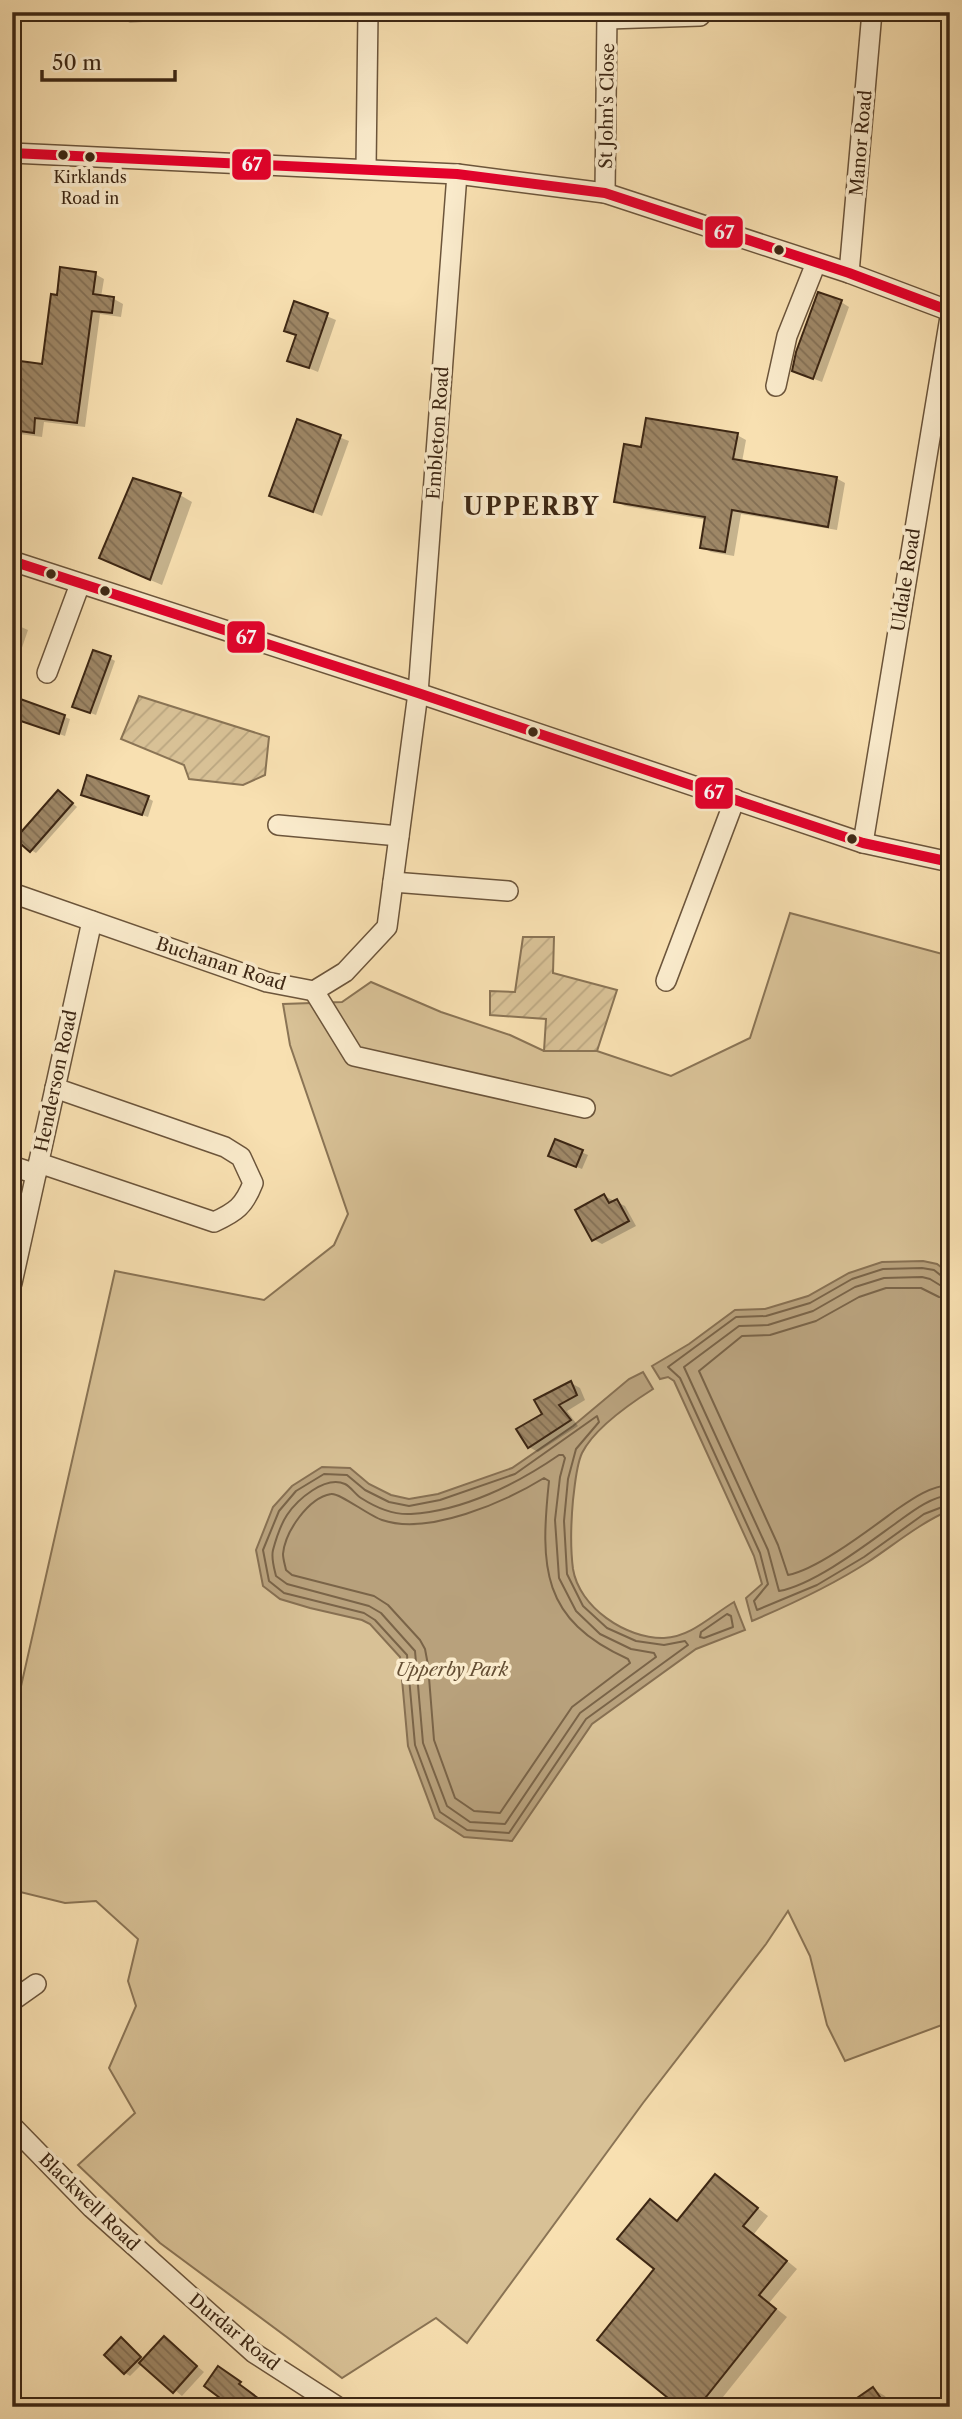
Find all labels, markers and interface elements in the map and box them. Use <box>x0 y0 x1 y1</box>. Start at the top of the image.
scale bar <box>42 38 175 82</box>
street label: St John's Close <box>595 43 619 169</box>
text: 50 m <box>52 50 102 75</box>
street label: Manor Road <box>845 89 877 197</box>
unlabelled marker <box>56 148 70 162</box>
line badge: 67 <box>231 148 272 181</box>
marker: Kirklands Road in <box>83 150 97 164</box>
text: 67 <box>241 153 263 176</box>
place label: Kirklands Road in <box>53 167 127 208</box>
line badge: 67 <box>704 215 744 249</box>
text: 67 <box>713 221 735 244</box>
unlabelled marker <box>772 243 786 257</box>
street label: Embleton Road <box>422 366 454 500</box>
district label: UPPERBY <box>464 492 600 521</box>
street label: Uldale Road <box>887 527 925 633</box>
unlabelled marker <box>44 567 58 581</box>
unlabelled marker <box>98 584 112 598</box>
line badge: 67 <box>226 620 266 654</box>
text: 67 <box>235 626 257 649</box>
unlabelled marker <box>526 725 540 739</box>
line badge: 67 <box>694 776 734 810</box>
text: 67 <box>703 781 725 804</box>
unlabelled marker <box>845 832 859 846</box>
street label: Buchanan Road <box>153 933 289 995</box>
street label: Henderson Road <box>30 1008 82 1154</box>
park label: Upperby Park <box>396 1659 509 1681</box>
street label: Blackwell Road <box>34 2149 144 2256</box>
street label: Durdar Road <box>184 2289 284 2375</box>

